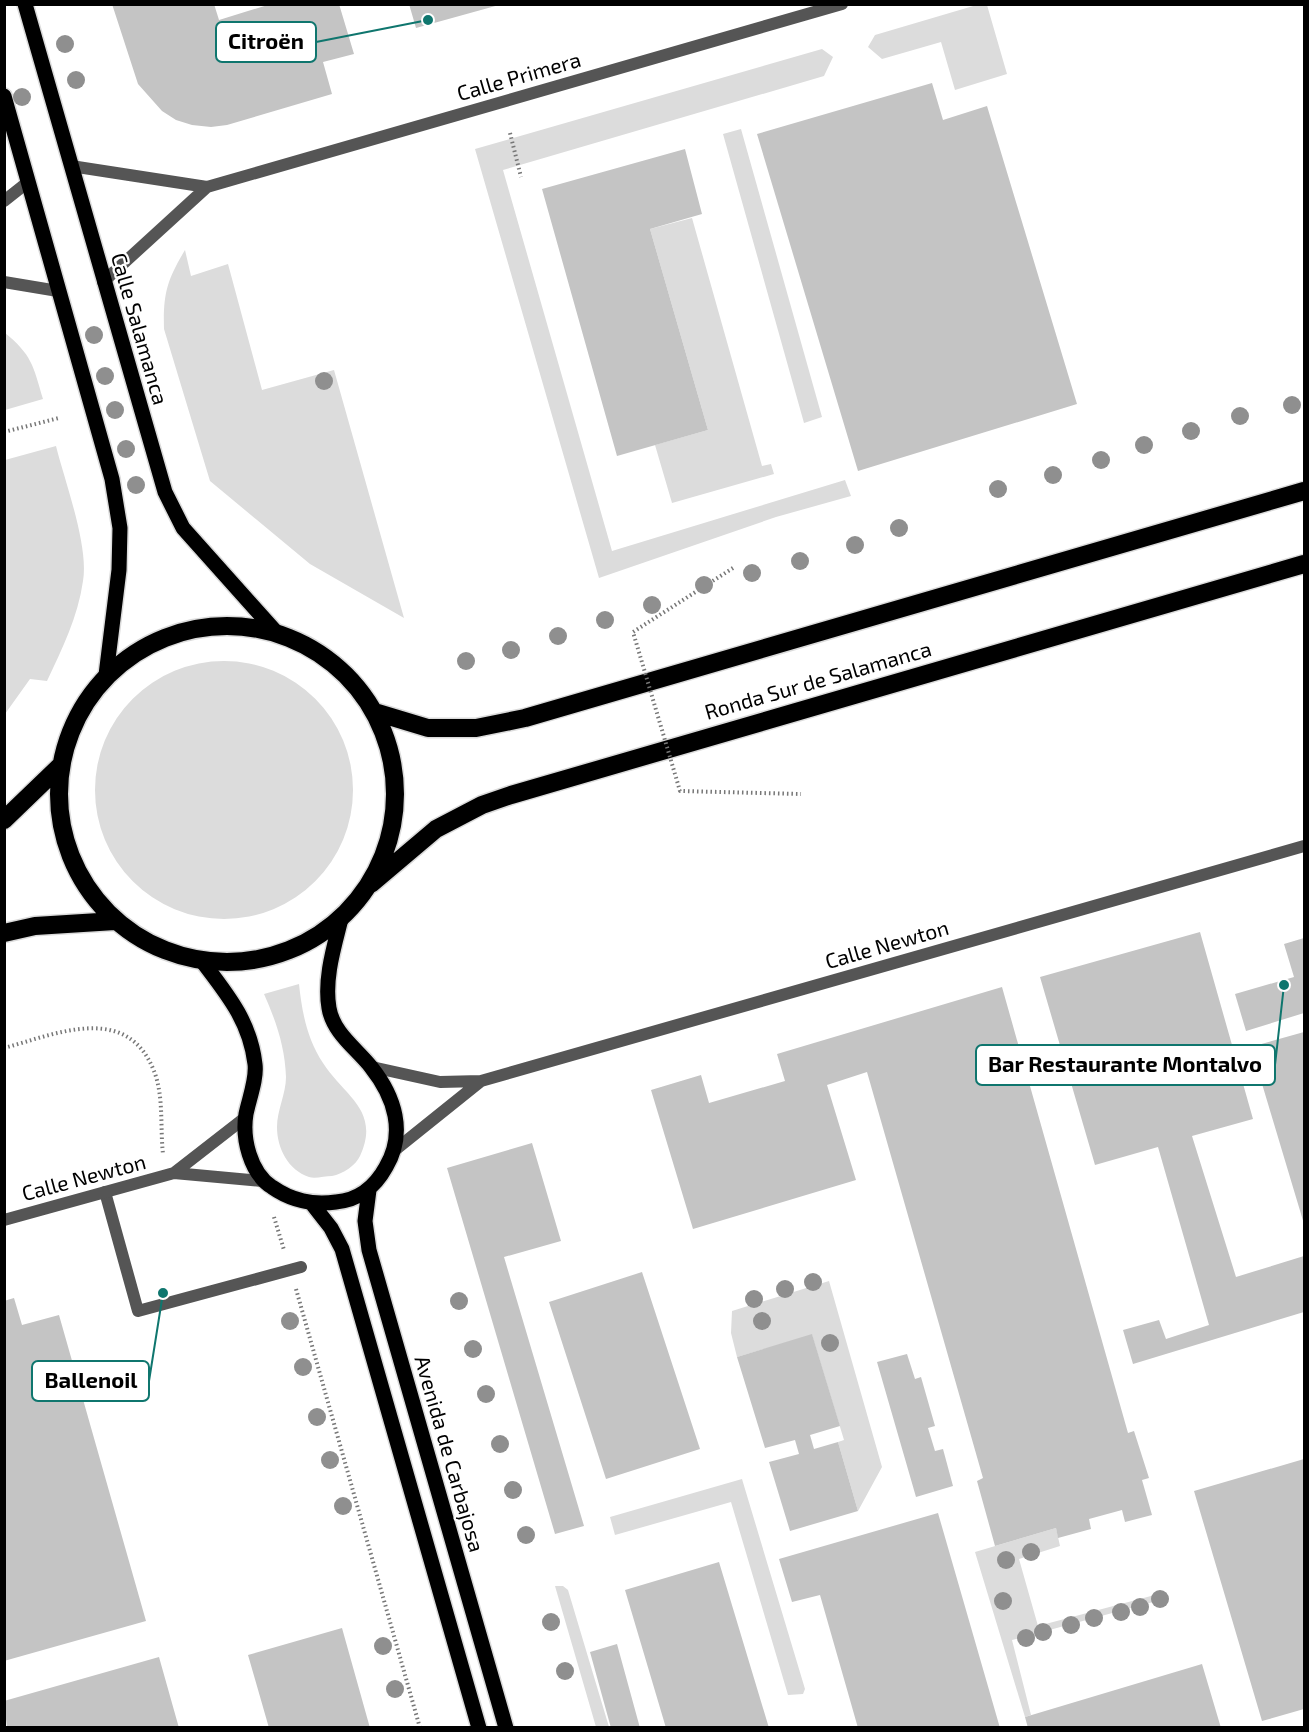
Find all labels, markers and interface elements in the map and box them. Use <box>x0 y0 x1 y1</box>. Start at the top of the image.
callout: Citroën <box>216 22 316 62</box>
text: Citroën <box>228 27 304 53</box>
street label: Calle Primera <box>454 46 583 105</box>
street label: Calle Salamanca <box>107 250 174 407</box>
street label: Ronda Sur de Salamanca <box>701 635 934 724</box>
street label: Calle Newton <box>822 914 951 973</box>
callout: Bar Restaurante Montalvo <box>976 1045 1275 1085</box>
text: Bar Restaurante Montalvo <box>988 1050 1262 1076</box>
street label: Calle Newton <box>19 1148 148 1205</box>
street label: Avenida de Carbajosa <box>409 1352 490 1555</box>
callout: Ballenoil <box>32 1361 149 1401</box>
text: Ballenoil <box>45 1366 138 1392</box>

